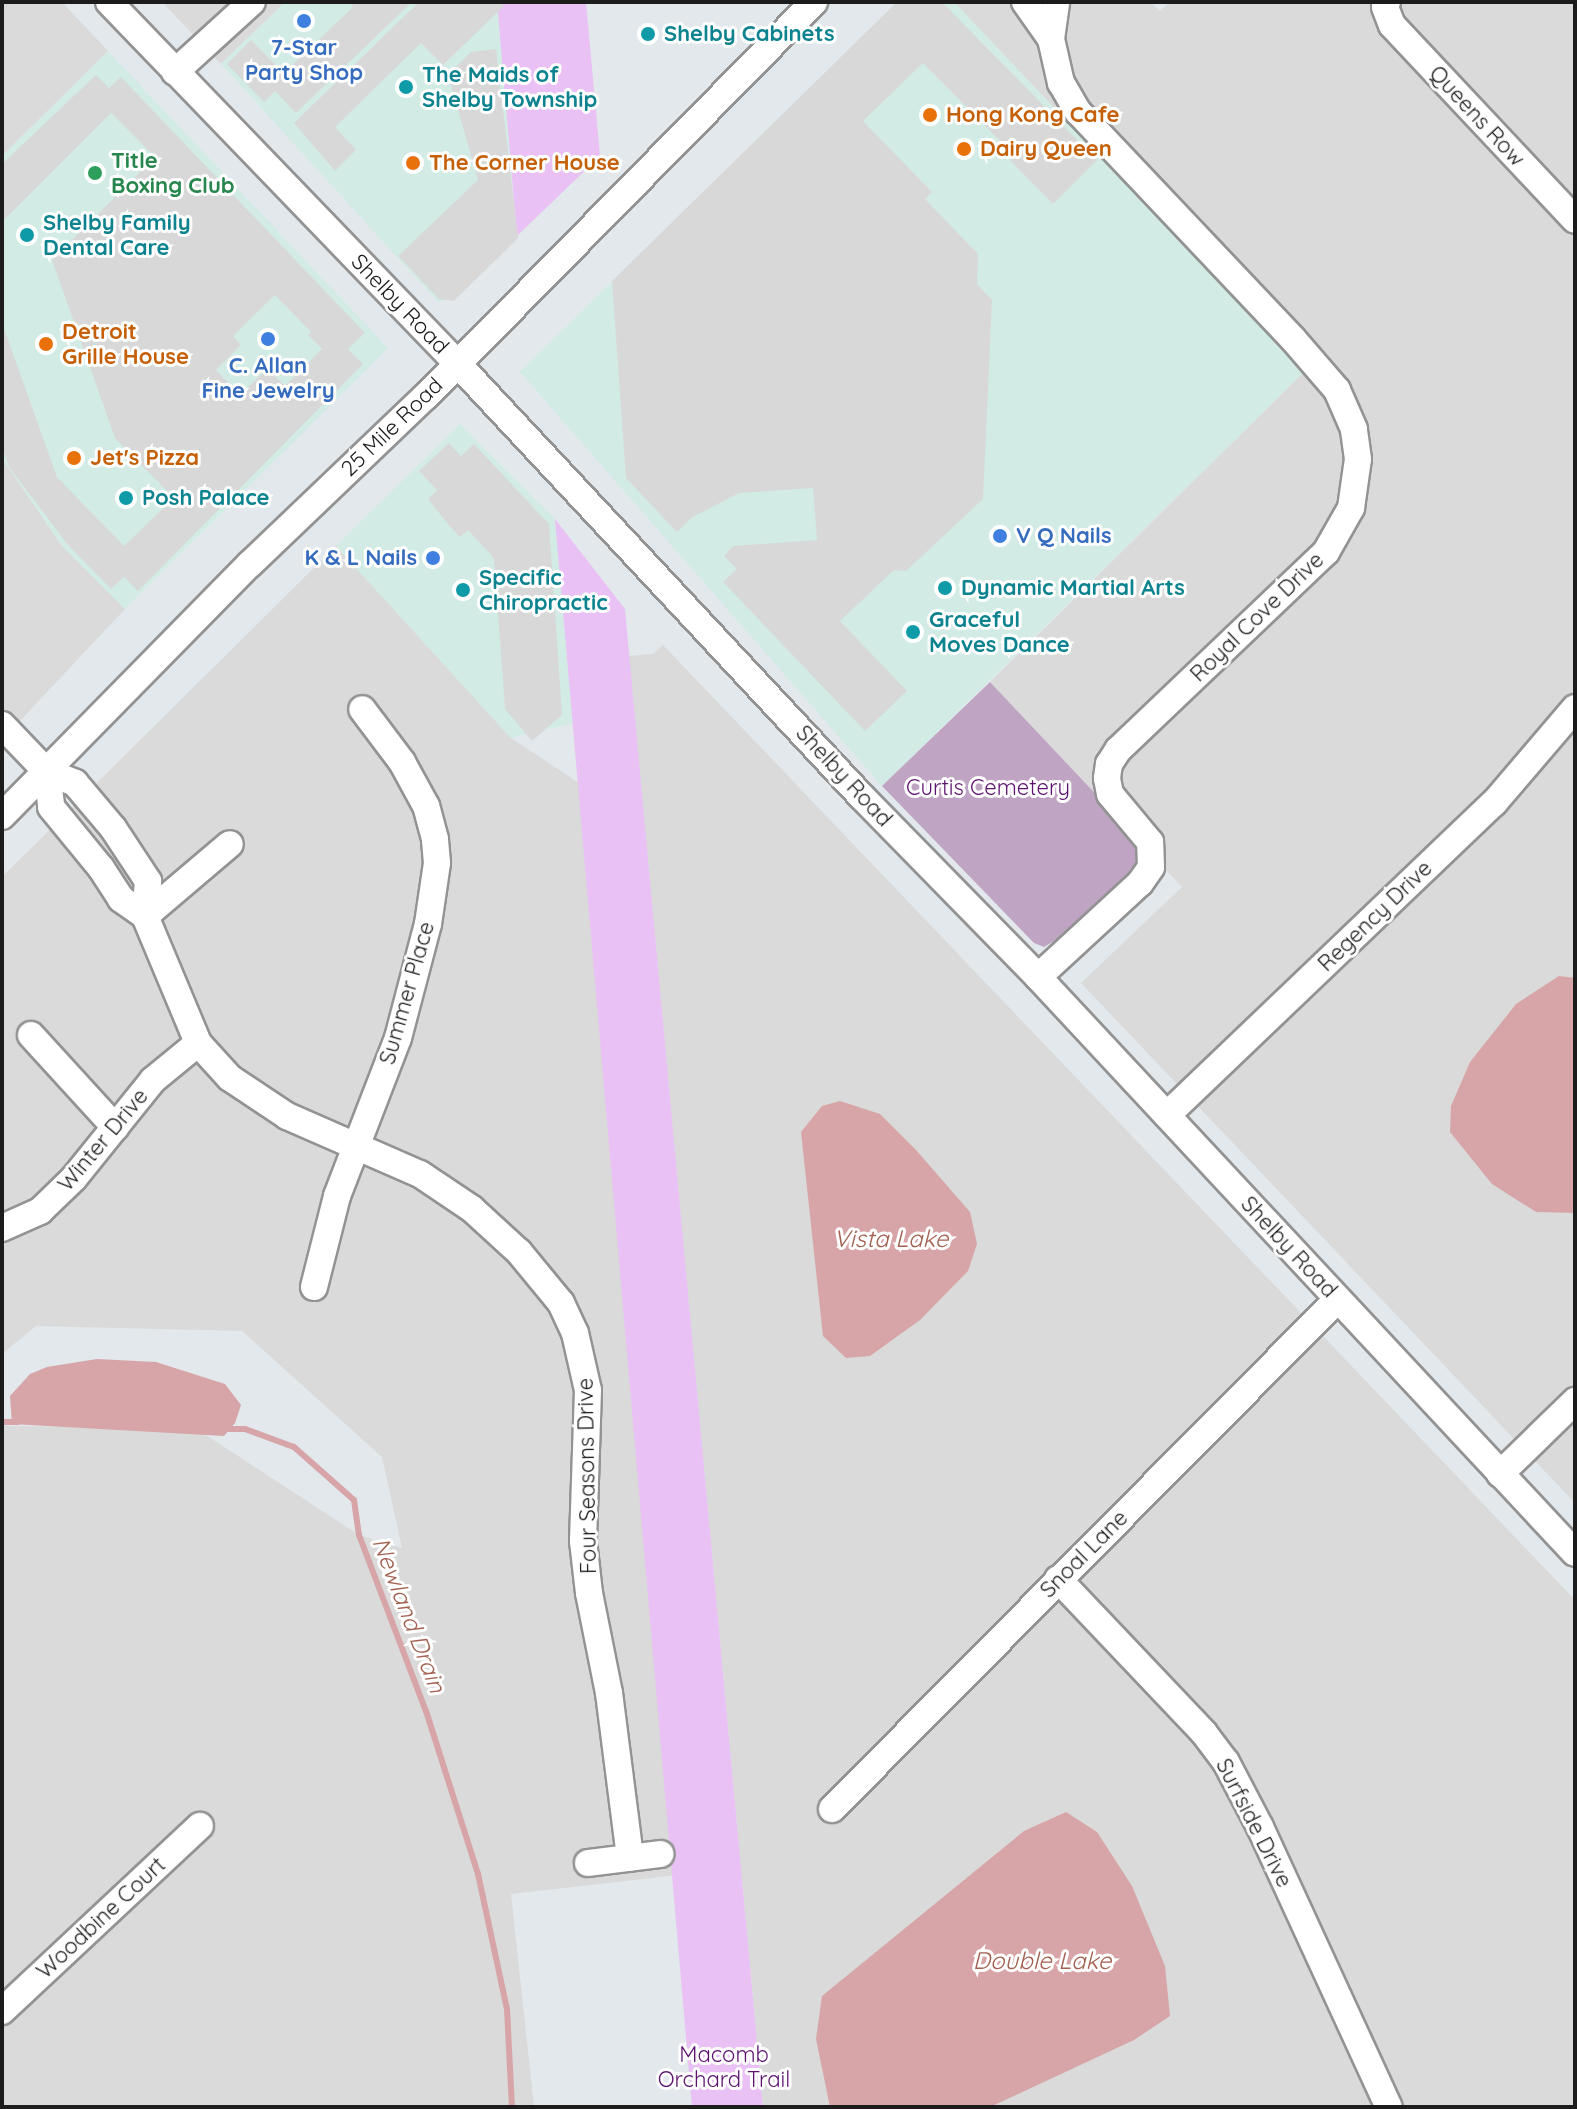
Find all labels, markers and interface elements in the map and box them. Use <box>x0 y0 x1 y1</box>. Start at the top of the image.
marker: 7-Star Party Shop <box>295 12 313 30</box>
place label: Shelby Cabinets <box>664 21 835 47</box>
marker: Shelby Cabinets <box>639 25 657 43</box>
place label: 7-Star Party Shop <box>245 34 363 86</box>
street label: Queens Row <box>1424 60 1530 172</box>
place label: The Maids of Shelby Township <box>422 61 597 112</box>
marker: The Maids of Shelby Township <box>397 78 415 96</box>
place label: Hong Kong Cafe <box>946 102 1119 128</box>
marker: Hong Kong Cafe <box>921 106 939 124</box>
place label: Dairy Queen <box>980 136 1112 162</box>
marker: Dairy Queen <box>955 140 973 158</box>
place label: Title Boxing Club <box>111 147 235 198</box>
place label: The Corner House <box>429 150 620 176</box>
marker: The Corner House <box>404 154 422 172</box>
marker: Title Boxing Club <box>86 164 104 182</box>
place label: Shelby Family Dental Care <box>43 209 191 260</box>
marker: Shelby Family Dental Care <box>18 226 36 244</box>
street label: Shelby Road <box>346 249 454 359</box>
place label: Detroit Grille House <box>62 318 189 370</box>
marker: C. Allan Fine Jewelry <box>259 330 277 348</box>
marker: Detroit Grille House <box>37 335 55 353</box>
place label: C. Allan Fine Jewelry <box>201 352 335 404</box>
street label: 25 Mile Road <box>336 372 448 482</box>
place label: Jet's Pizza <box>90 445 199 471</box>
marker: Jet's Pizza <box>65 449 83 467</box>
place label: Posh Palace <box>142 485 270 511</box>
marker: Posh Palace <box>117 489 135 507</box>
place label: V Q Nails <box>1016 523 1112 549</box>
marker: V Q Nails <box>991 527 1009 545</box>
place label: K & L Nails <box>304 545 417 571</box>
street label: Royal Cove Drive <box>1185 547 1329 687</box>
marker: K & L Nails <box>424 549 442 567</box>
place label: Specific Chiropractic <box>479 564 608 616</box>
place label: Dynamic Martial Arts <box>961 575 1185 601</box>
marker: Dynamic Martial Arts <box>936 579 954 597</box>
marker: Specific Chiropractic <box>454 581 472 599</box>
place label: Graceful Moves Dance <box>929 606 1070 658</box>
marker: Graceful Moves Dance <box>904 623 922 641</box>
street label: Shelby Road <box>790 720 898 832</box>
park label: Curtis Cemetery <box>906 775 1070 801</box>
street label: Regency Drive <box>1313 855 1437 977</box>
street label: Summer Place <box>374 919 440 1067</box>
street label: Winter Drive <box>52 1083 154 1197</box>
street label: Shelby Road <box>1235 1191 1343 1303</box>
water label: Vista Lake <box>834 1225 948 1253</box>
street label: Four Seasons Drive <box>572 1378 602 1574</box>
street label: Snoal Lane <box>1035 1505 1133 1603</box>
water label: Newland Drain <box>366 1533 452 1697</box>
street label: Surfside Drive <box>1210 1754 1298 1892</box>
street label: Woodbine Court <box>31 1852 171 1984</box>
water label: Double Lake <box>973 1947 1111 1975</box>
park label: Macomb Orchard Trail <box>658 2041 790 2092</box>

